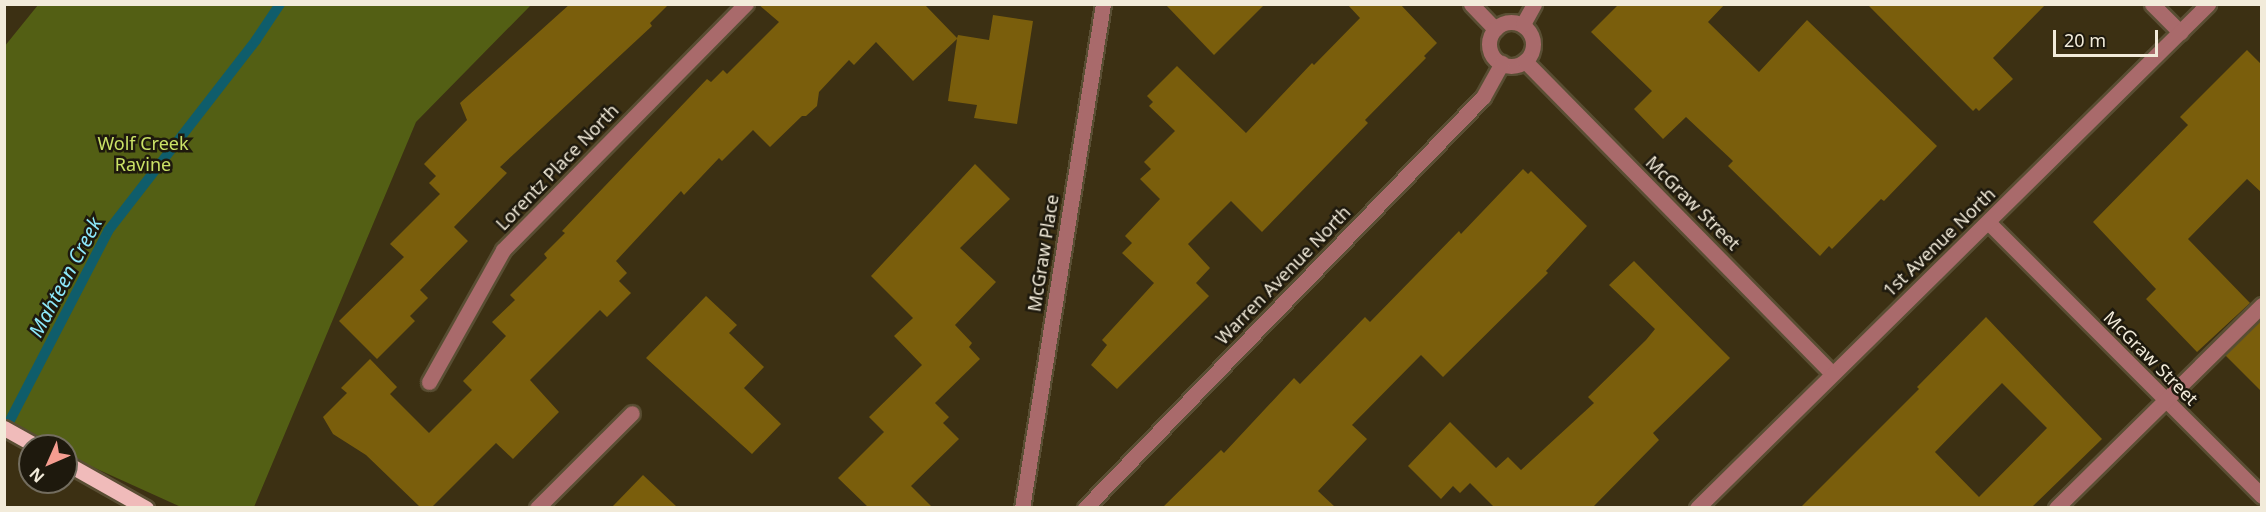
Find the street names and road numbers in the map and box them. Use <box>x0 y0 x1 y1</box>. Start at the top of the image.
street label: Lorentz Place North <box>491 99 623 235</box>
street label: McGraw Street <box>1641 151 1745 255</box>
street label: 1st Avenue North <box>1878 183 2000 301</box>
street label: McGraw Place <box>1023 193 1063 313</box>
street label: Warren Avenue North <box>1211 201 1355 349</box>
street label: McGraw Street <box>2099 306 2203 410</box>

